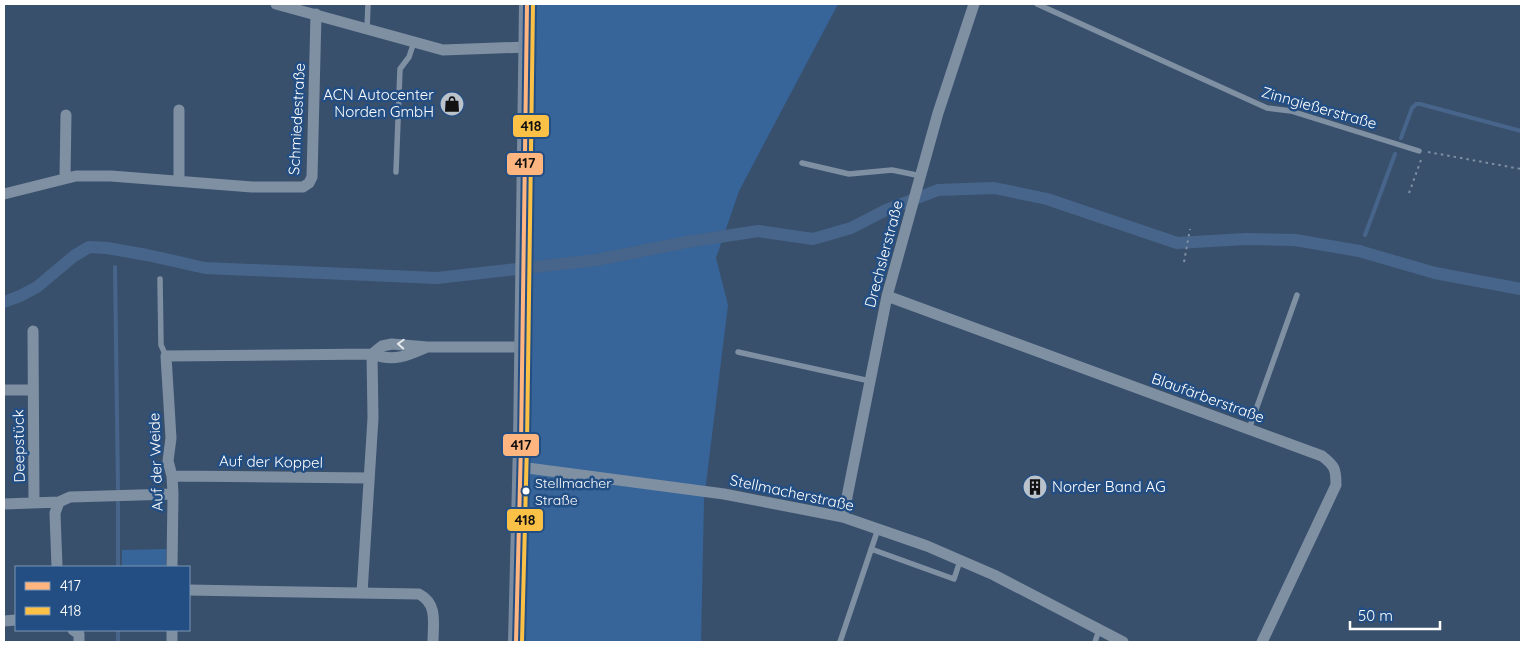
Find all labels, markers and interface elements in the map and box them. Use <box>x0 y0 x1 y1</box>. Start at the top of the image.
street label: Schmiedestraße <box>284 63 309 175</box>
street label: Zinngießerstraße <box>1259 82 1379 133</box>
place label: ACN Autocenter Norden GmbH <box>323 85 434 121</box>
shop icon: ACN Autocenter Norden GmbH <box>439 91 465 117</box>
line badge: 418 <box>512 114 550 138</box>
text: 418 <box>521 117 542 135</box>
line badge: 417 <box>506 152 544 176</box>
text: 417 <box>515 154 536 172</box>
street label: Drechslerstraße <box>860 198 907 309</box>
one-way arrow <box>397 339 405 350</box>
street label: Blaufärberstraße <box>1149 368 1267 427</box>
street label: Deepstück <box>8 409 29 483</box>
street label: Auf der Weide <box>144 412 167 512</box>
line badge: 417 <box>502 433 540 457</box>
text: 417 <box>511 436 532 454</box>
street label: Auf der Koppel <box>219 451 323 472</box>
street label: Stellmacherstraße <box>728 470 856 515</box>
place label: Stellmacher Straße <box>535 474 612 509</box>
building icon: Norder Band AG <box>1022 474 1048 500</box>
place label: Norder Band AG <box>1052 477 1166 496</box>
marker: Stellmacher Straße <box>521 486 531 496</box>
line badge: 418 <box>506 508 544 532</box>
text: 418 <box>515 511 536 529</box>
legend <box>15 566 190 631</box>
text: 417 <box>60 576 81 595</box>
scale bar <box>1350 598 1440 630</box>
text: 418 <box>60 601 81 620</box>
text: 50 m <box>1358 606 1393 625</box>

